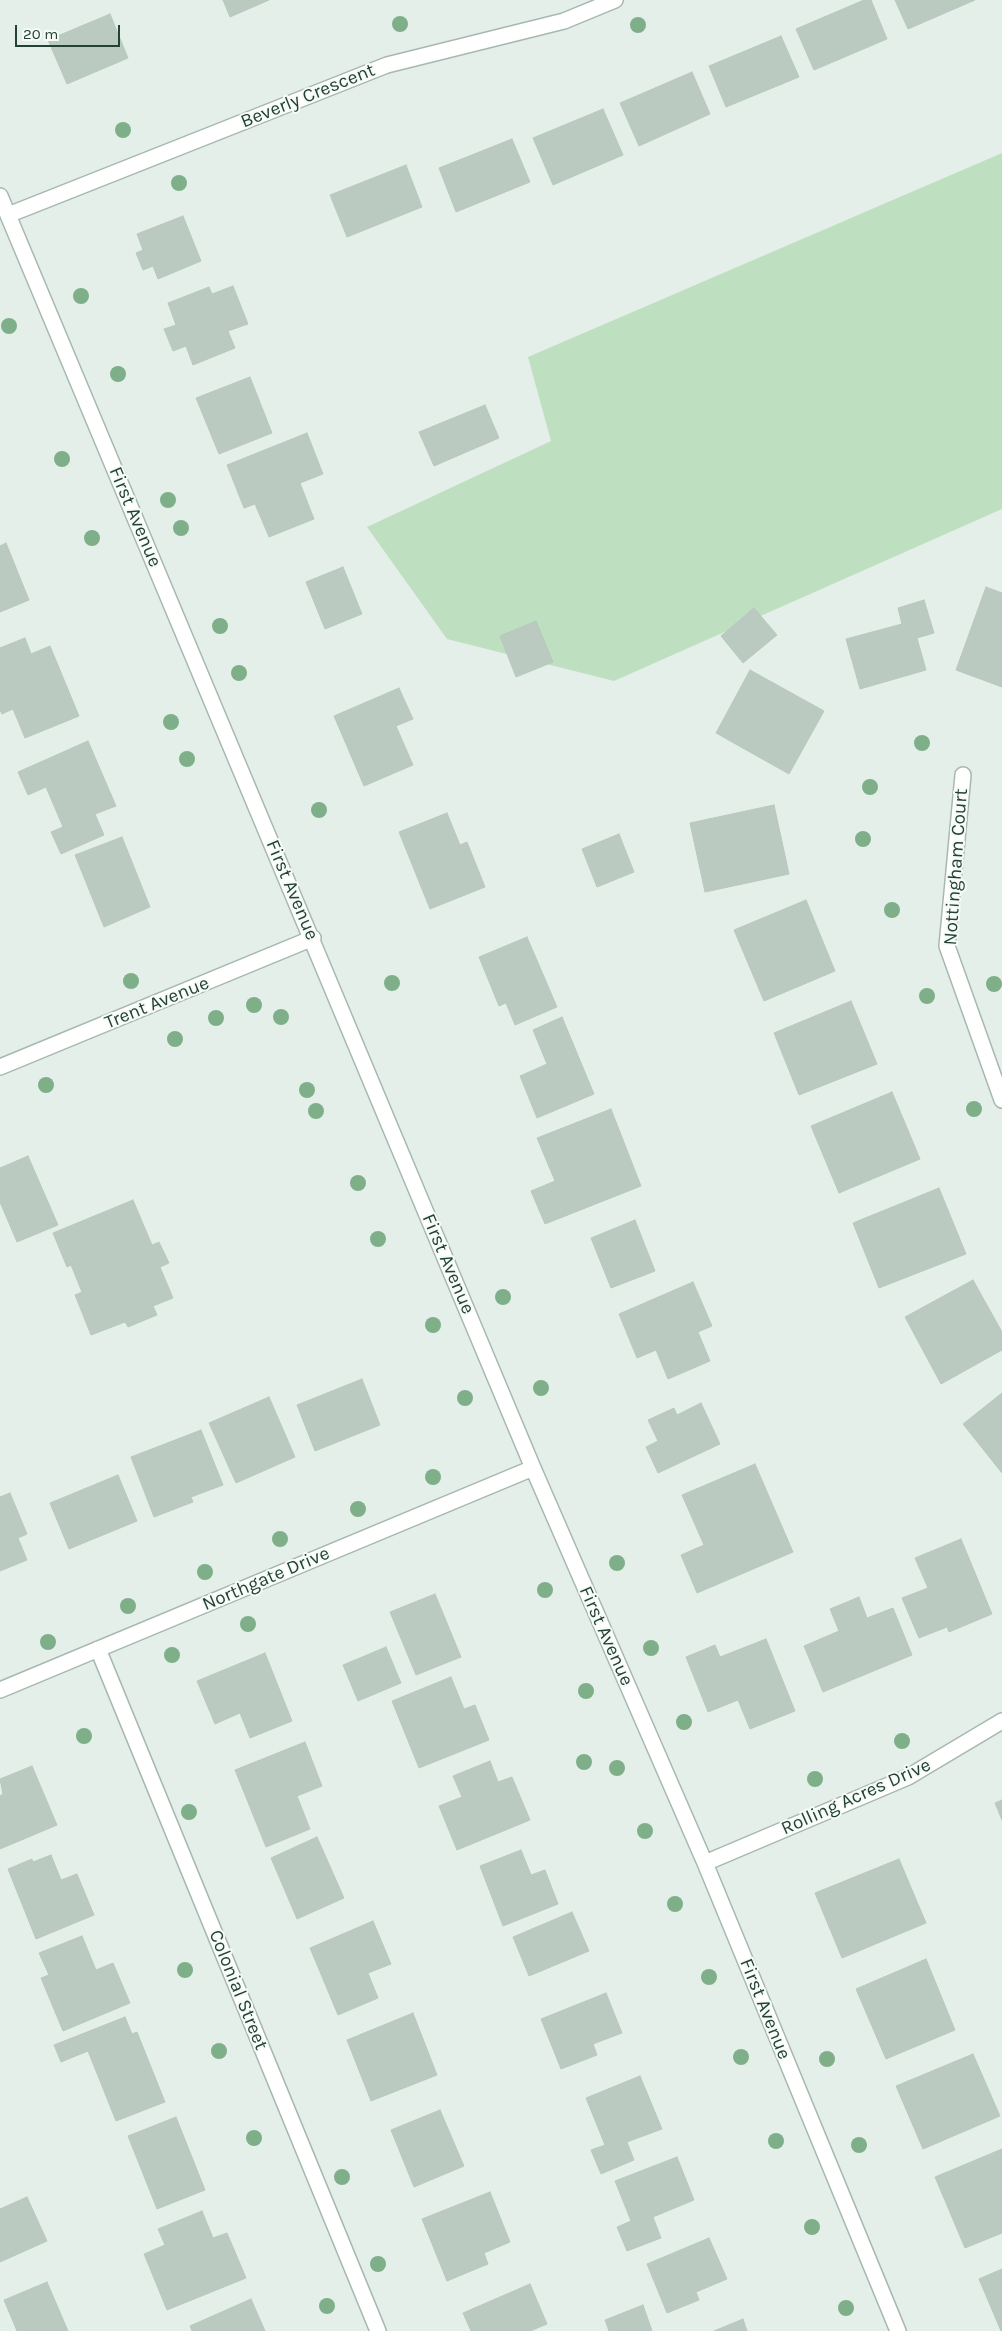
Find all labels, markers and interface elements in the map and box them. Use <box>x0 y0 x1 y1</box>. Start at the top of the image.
scale bar <box>18 15 122 47</box>
text: 20 m <box>23 25 58 43</box>
street label: Beverly Crescent <box>238 59 378 133</box>
street label: First Avenue <box>104 463 166 571</box>
street label: Nottingham Court <box>939 788 973 946</box>
street label: First Avenue <box>261 836 323 944</box>
street label: Trent Avenue <box>102 972 212 1034</box>
street label: First Avenue <box>417 1210 479 1318</box>
street label: Northgate Drive <box>199 1542 333 1616</box>
street label: First Avenue <box>574 1583 638 1689</box>
street label: Rolling Acres Drive <box>778 1754 934 1840</box>
street label: Colonial Street <box>204 1927 272 2053</box>
street label: First Avenue <box>734 1955 796 2063</box>

